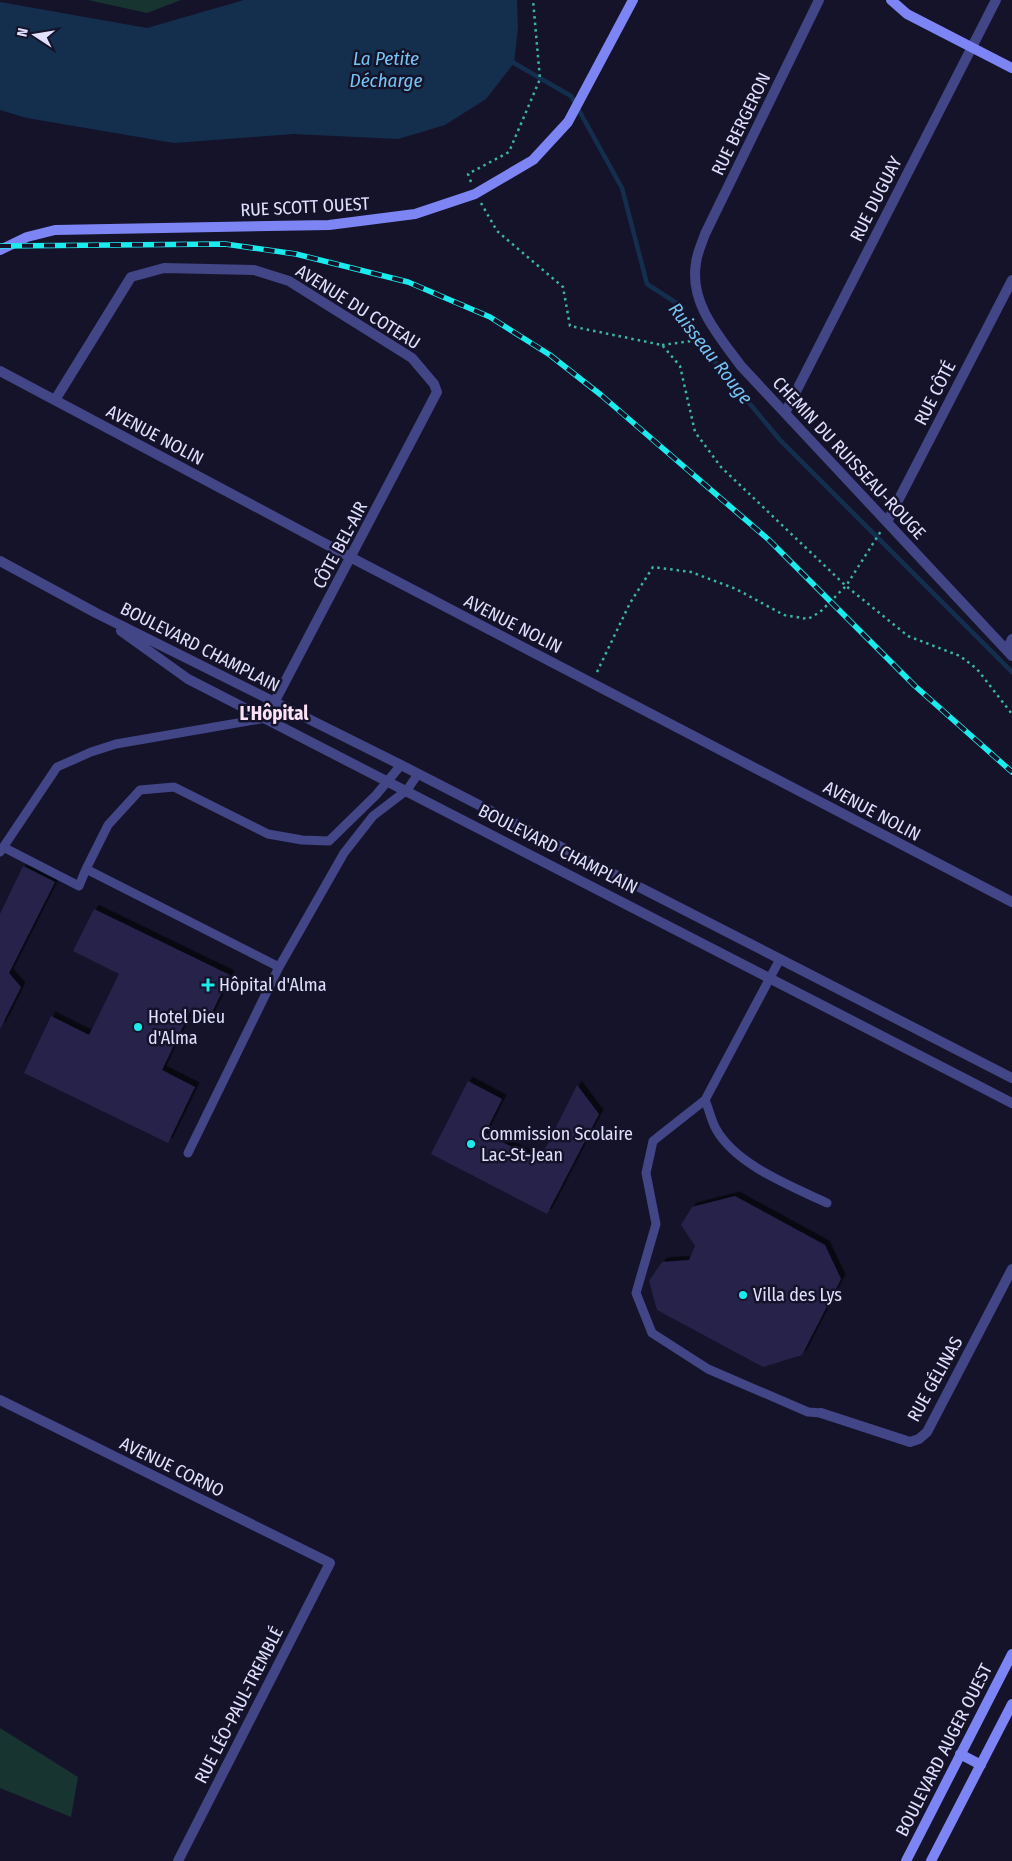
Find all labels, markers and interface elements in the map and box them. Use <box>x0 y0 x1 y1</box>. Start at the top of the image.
north arrow <box>10 10 60 60</box>
text: N <box>14 27 32 38</box>
water label: La Petite Décharge <box>350 47 422 92</box>
street label: RUE BERGERON <box>707 69 775 179</box>
street label: RUE DUGUAY <box>845 153 907 245</box>
street label: RUE SCOTT OUEST <box>240 193 371 221</box>
street label: AVENUE DU COTEAU <box>292 260 424 354</box>
water label: Ruisseau Rouge <box>664 298 757 409</box>
street label: RUE CÔTÉ <box>909 357 961 429</box>
street label: CHEMIN DU RUISSEAU-ROUGE <box>768 372 930 544</box>
street label: AVENUE NOLIN <box>103 400 207 470</box>
street label: CÔTE BEL-AIR <box>308 498 372 592</box>
street label: AVENUE NOLIN <box>460 590 566 658</box>
street label: BOULEVARD CHAMPLAIN <box>117 597 283 697</box>
district label: L'Hôpital <box>240 702 309 725</box>
street label: AVENUE NOLIN <box>820 776 924 846</box>
street label: BOULEVARD CHAMPLAIN <box>475 799 641 899</box>
place label: Hôpital d'Alma <box>219 974 327 996</box>
marker: Hôpital d'Alma <box>201 978 215 992</box>
place label: Hotel Dieu d'Alma <box>148 1006 225 1049</box>
marker: Hotel Dieu d'Alma <box>132 1021 144 1033</box>
place label: Commission Scolaire Lac-St-Jean <box>481 1123 633 1166</box>
marker: Commission Scolaire Lac-St-Jean <box>465 1138 477 1150</box>
place label: Villa des Lys <box>753 1284 842 1306</box>
marker: Villa des Lys <box>737 1289 749 1301</box>
street label: RUE GÉLINAS <box>902 1332 967 1425</box>
street label: AVENUE CORNO <box>116 1432 228 1502</box>
street label: RUE LÉO-PAUL-TREMBLÉ <box>189 1623 288 1787</box>
street label: BOULEVARD AUGER OUEST <box>891 1659 997 1840</box>

